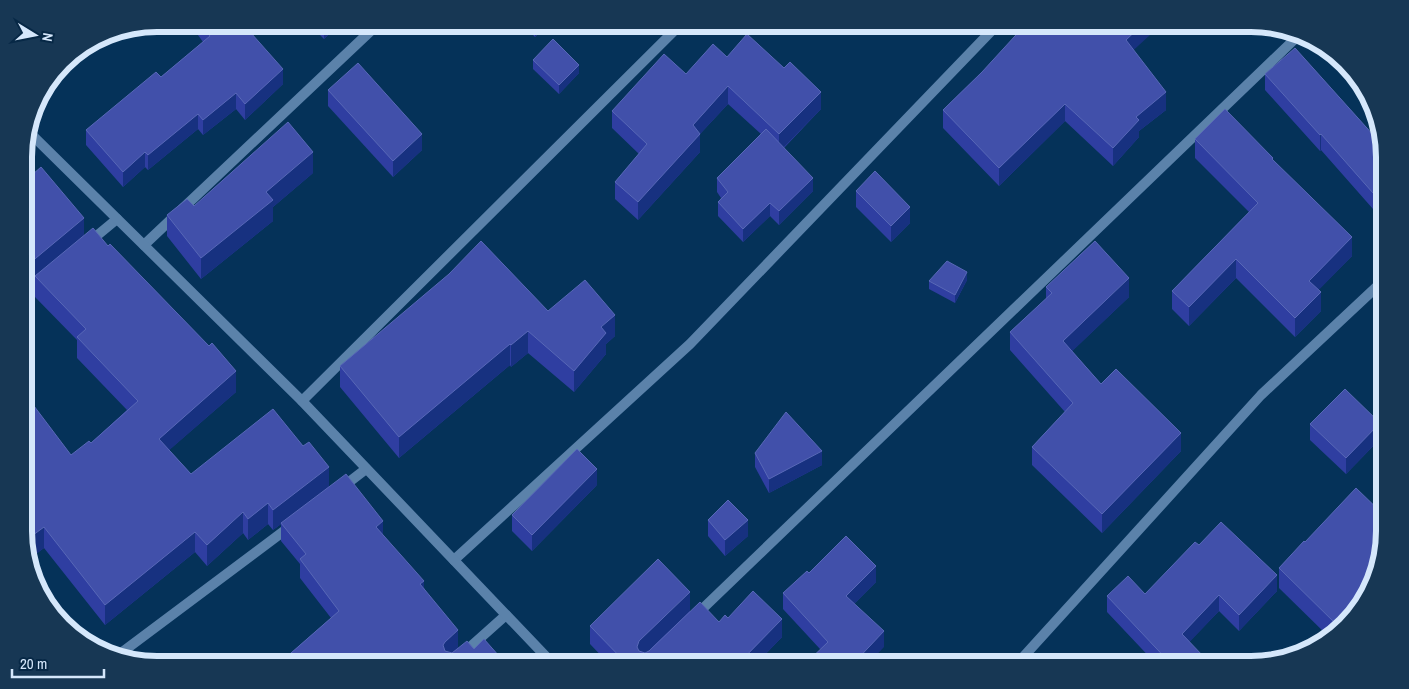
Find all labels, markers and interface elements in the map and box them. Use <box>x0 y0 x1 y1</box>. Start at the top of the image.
north arrow <box>10 10 60 60</box>
text: N <box>38 32 57 43</box>
scale bar <box>12 646 105 678</box>
text: 20 m <box>20 653 47 674</box>

